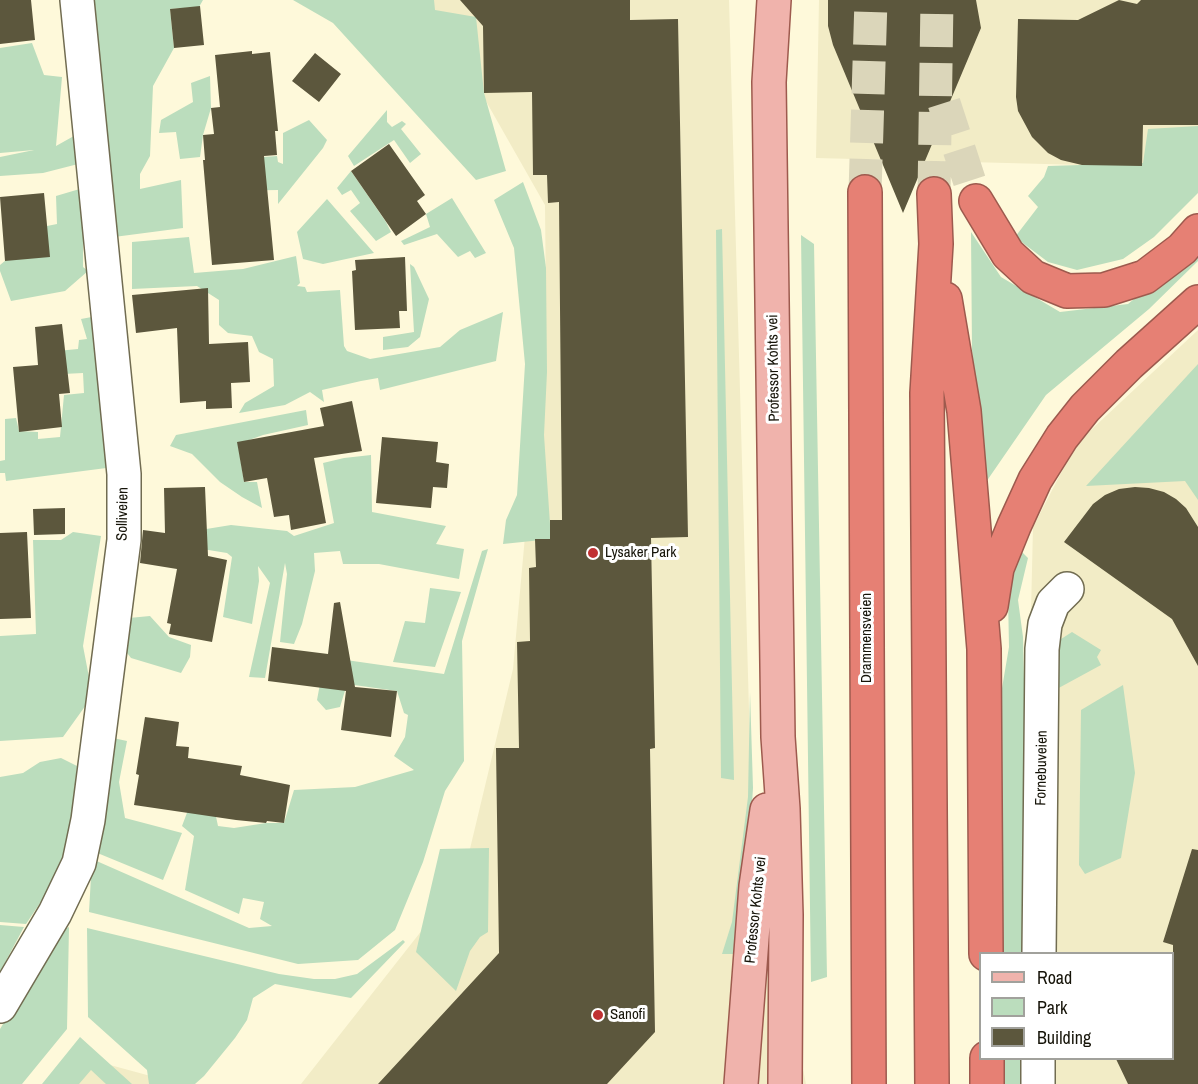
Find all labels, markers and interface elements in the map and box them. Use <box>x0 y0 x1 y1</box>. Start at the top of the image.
street label: Professor Kohts vei <box>764 314 784 422</box>
street label: Solliveien <box>114 487 132 541</box>
place label: Lysaker Park <box>605 544 676 562</box>
marker: Lysaker Park <box>586 546 600 560</box>
street label: Drammensveien <box>858 593 876 683</box>
street label: Fornebuveien <box>1032 730 1052 806</box>
street label: Professor Kohts vei <box>741 856 771 964</box>
legend <box>979 952 1174 1060</box>
text: Road <box>1037 965 1072 990</box>
text: Park <box>1037 995 1067 1020</box>
place label: Sanofi <box>610 1006 646 1024</box>
marker: Sanofi <box>591 1008 605 1022</box>
text: Building <box>1037 1025 1091 1050</box>

